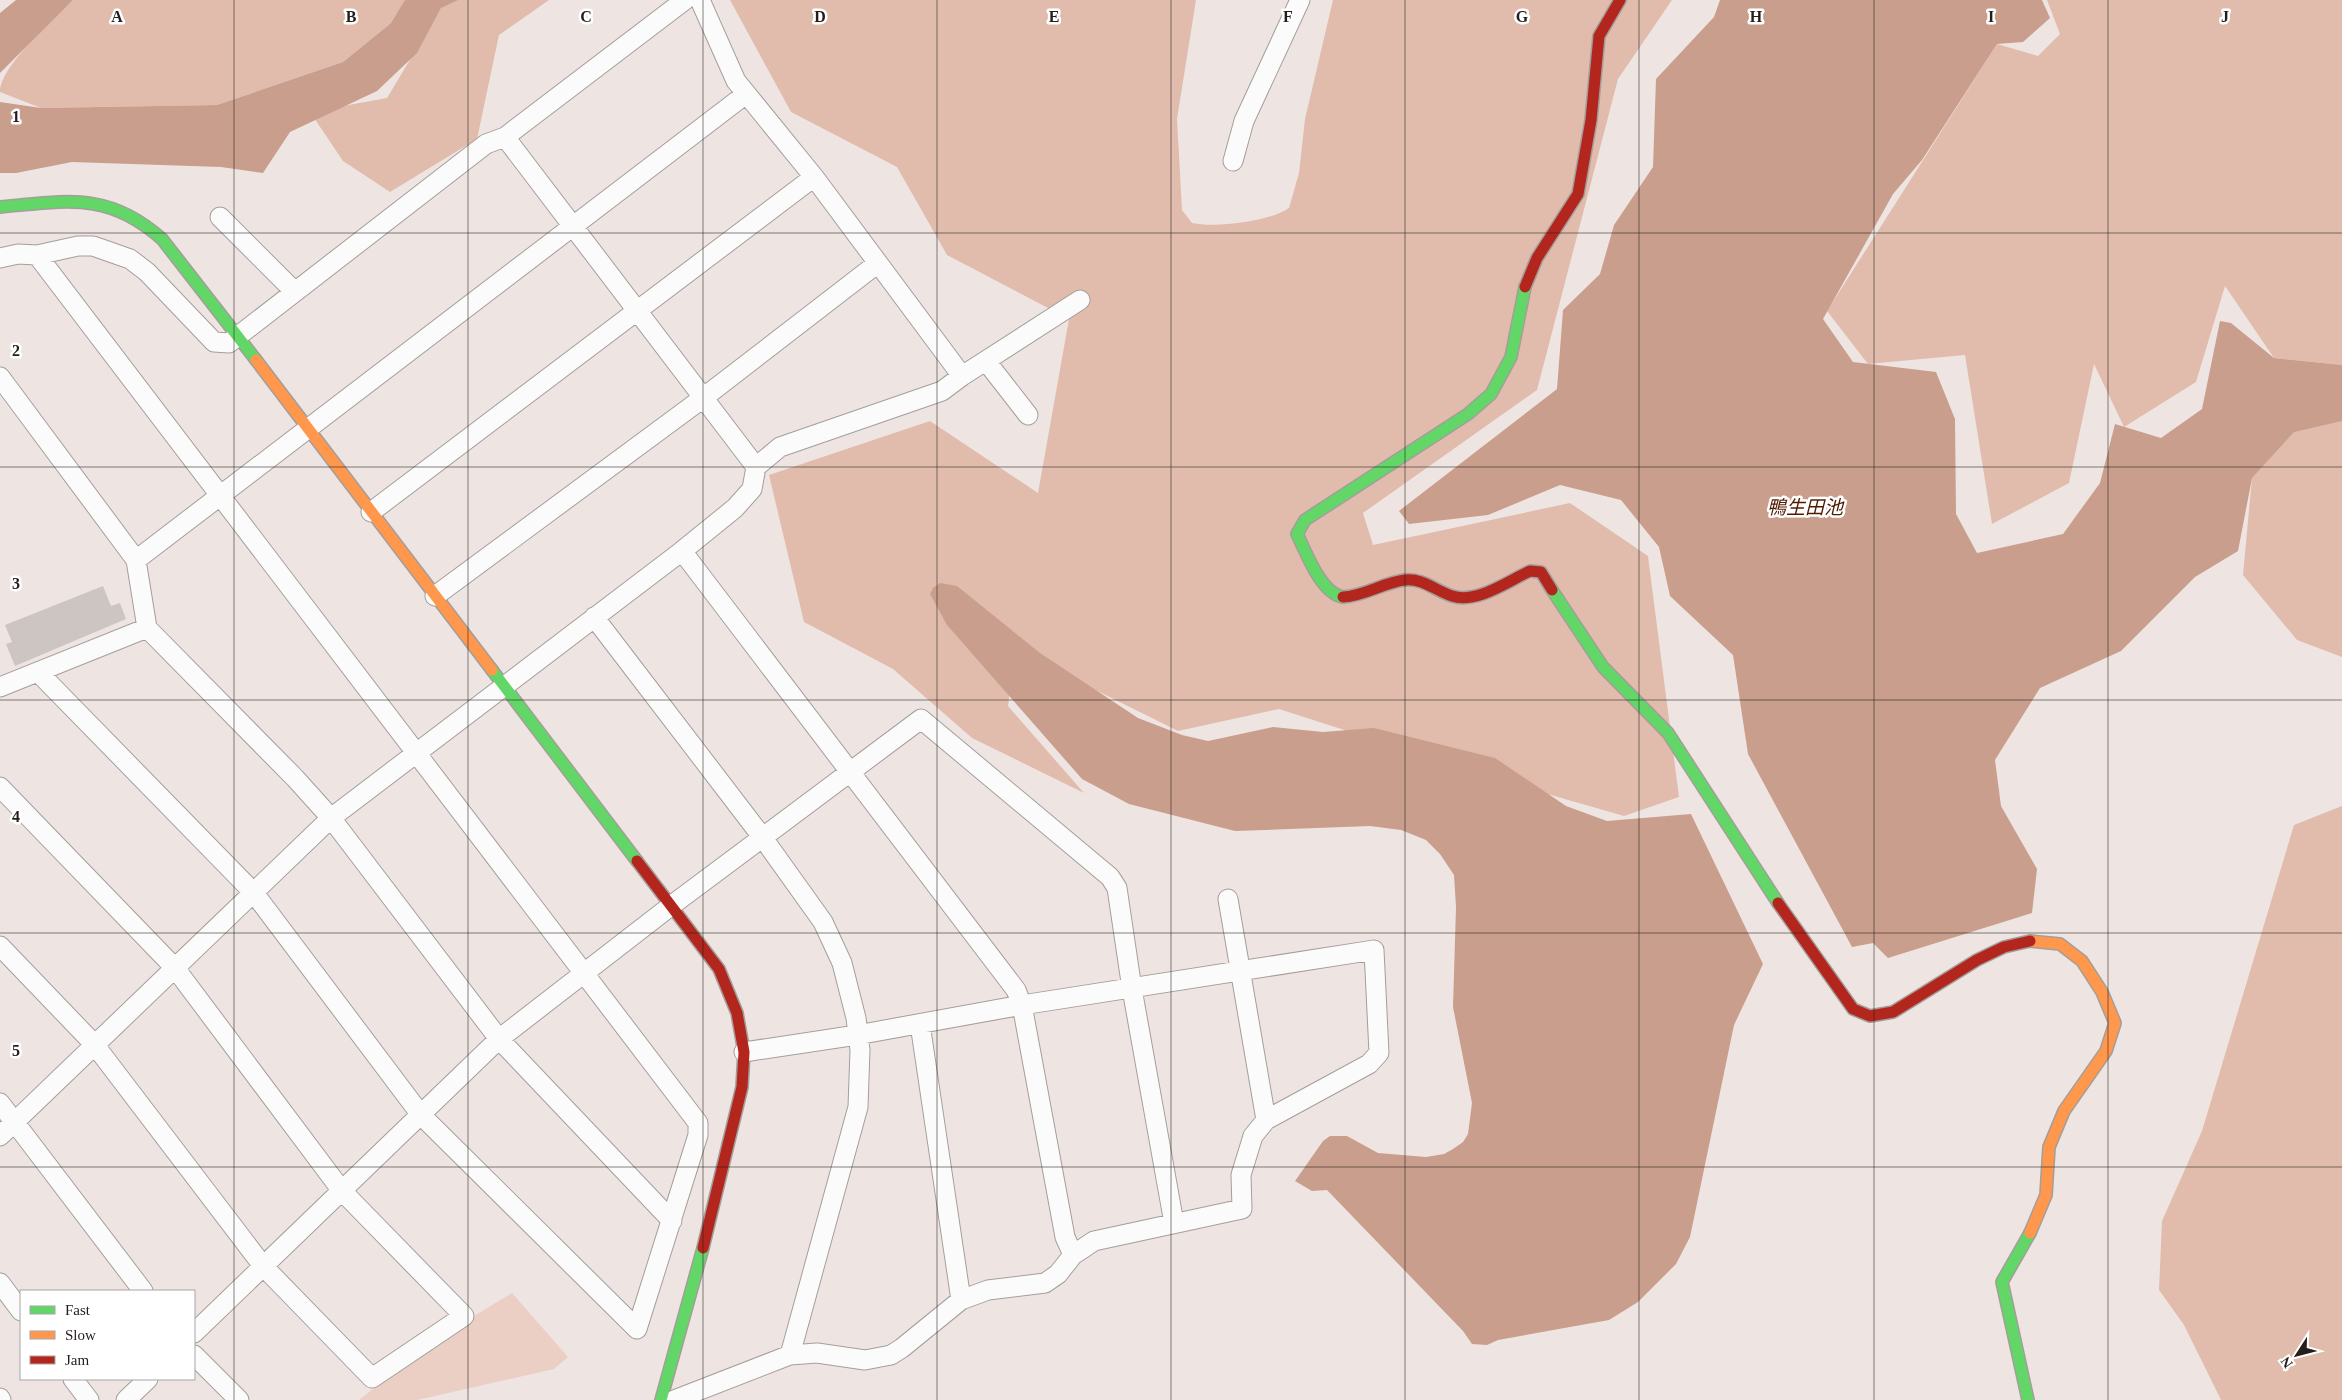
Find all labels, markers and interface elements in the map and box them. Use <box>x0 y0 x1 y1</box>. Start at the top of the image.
text: A <box>111 8 123 25</box>
text: B <box>346 8 357 25</box>
text: C <box>580 8 592 25</box>
text: D <box>814 8 826 25</box>
text: E <box>1049 8 1059 25</box>
text: F <box>1283 8 1293 25</box>
text: G <box>1516 8 1529 25</box>
text: H <box>1750 8 1763 25</box>
text: I <box>1988 8 1994 25</box>
text: J <box>2221 8 2229 25</box>
text: 1 <box>12 108 20 125</box>
text: 2 <box>12 342 20 359</box>
water label: 鴨生田池 <box>1767 497 1845 518</box>
text: 3 <box>12 575 20 592</box>
text: 4 <box>12 808 20 825</box>
text: 5 <box>12 1042 20 1059</box>
legend <box>20 1290 195 1380</box>
text: Fast <box>65 1302 91 1318</box>
text: Slow <box>65 1327 96 1343</box>
north arrow <box>2272 1330 2322 1380</box>
text: Jam <box>65 1352 89 1368</box>
text: N <box>2278 1354 2296 1371</box>

